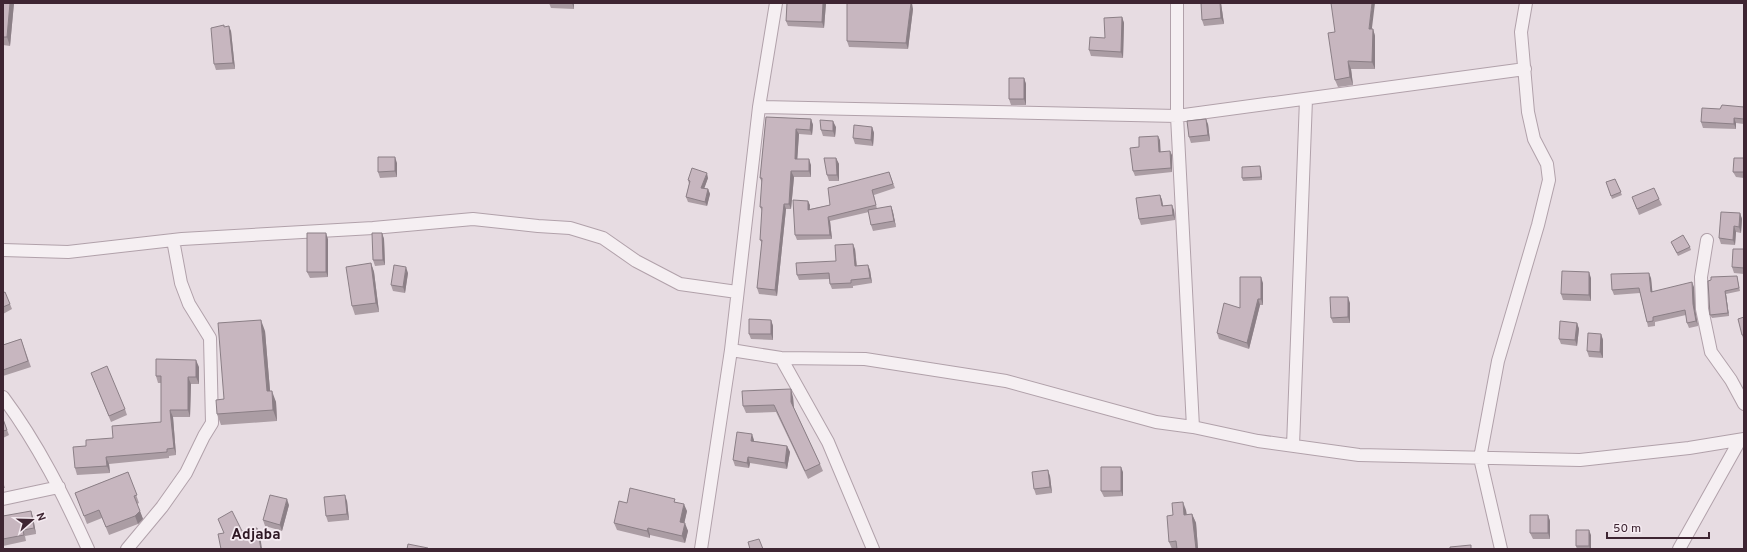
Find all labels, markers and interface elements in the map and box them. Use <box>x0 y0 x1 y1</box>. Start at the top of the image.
north arrow <box>12 500 52 540</box>
text: N <box>33 511 48 523</box>
scale bar <box>1607 514 1709 540</box>
text: 50 m <box>1613 521 1641 537</box>
district label: Adjaba <box>231 526 281 545</box>

